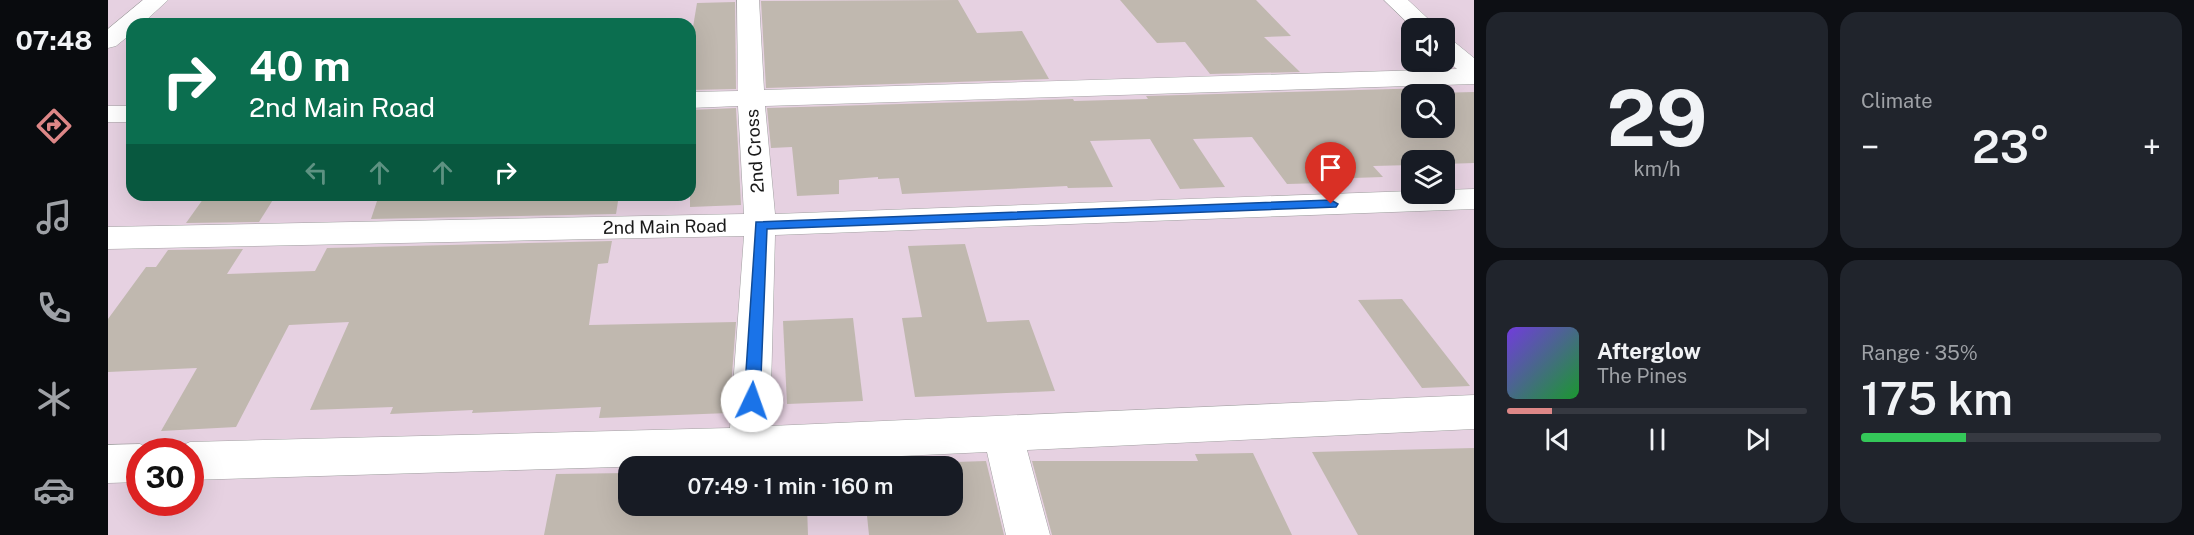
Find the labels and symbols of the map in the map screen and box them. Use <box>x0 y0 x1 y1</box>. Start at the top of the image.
street label: 2nd Cross <box>741 108 768 194</box>
pin <box>1305 142 1356 204</box>
street label: 2nd Main Road <box>603 215 727 238</box>
position arrow <box>720 369 784 433</box>
speed limit sign: 30 <box>126 438 204 516</box>

